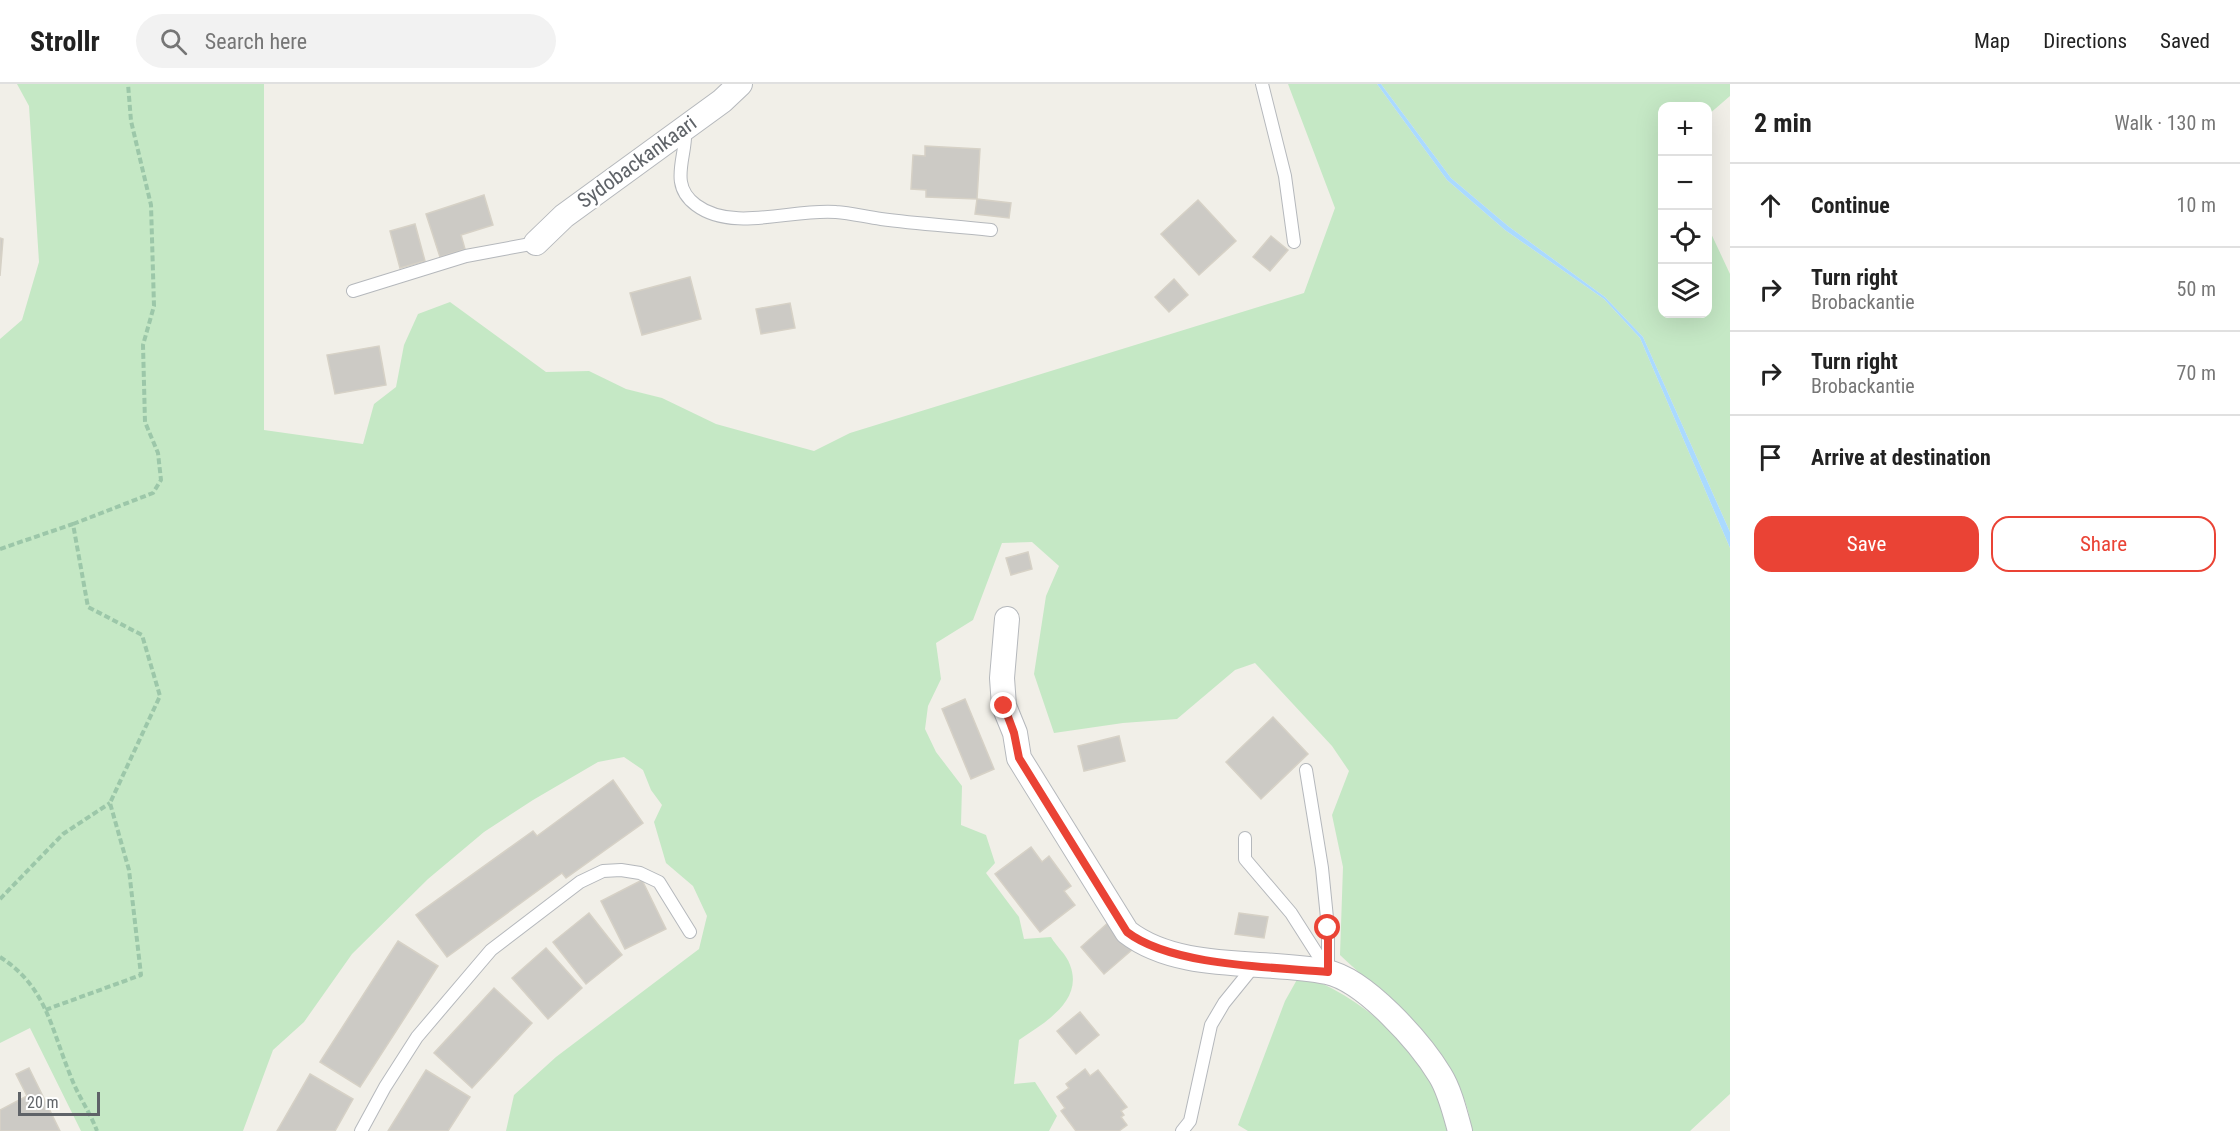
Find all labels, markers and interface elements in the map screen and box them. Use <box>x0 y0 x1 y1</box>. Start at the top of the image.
search box <box>136 14 556 68</box>
text: Strollr <box>30 25 100 58</box>
icon: search <box>157 25 190 58</box>
text: Search here <box>205 29 307 54</box>
text: Map <box>1974 29 2010 53</box>
text: Directions <box>2043 29 2127 53</box>
text: Saved <box>2160 29 2210 53</box>
map controls <box>1658 102 1712 318</box>
button: + <box>1658 102 1712 156</box>
text: 2 min <box>1754 108 1812 138</box>
street label: Sydobackankaari <box>573 111 701 213</box>
text: Walk · 130 m <box>2115 111 2216 135</box>
button: − <box>1658 156 1712 210</box>
icon: ahead <box>1754 189 1787 222</box>
text: Continue <box>1811 193 1890 218</box>
text: 10 m <box>2177 193 2216 217</box>
button: locate <box>1658 210 1712 264</box>
button: layers <box>1658 264 1712 318</box>
text: Turn right <box>1811 265 1898 290</box>
icon: right <box>1754 273 1787 306</box>
text: 50 m <box>2177 277 2216 301</box>
text: Brobackantie <box>1811 290 1915 314</box>
text: Turn right <box>1811 349 1898 374</box>
icon: right <box>1754 357 1787 390</box>
text: 70 m <box>2177 361 2216 385</box>
text: Brobackantie <box>1811 374 1915 398</box>
icon: arrive <box>1754 441 1787 474</box>
text: Arrive at destination <box>1811 445 1991 470</box>
button: Save <box>1754 516 1979 572</box>
button: Share <box>1991 516 2216 572</box>
route end <box>990 692 1016 718</box>
route start <box>1314 914 1340 940</box>
scale bar <box>18 1089 100 1116</box>
text: 20 m <box>27 1093 59 1112</box>

